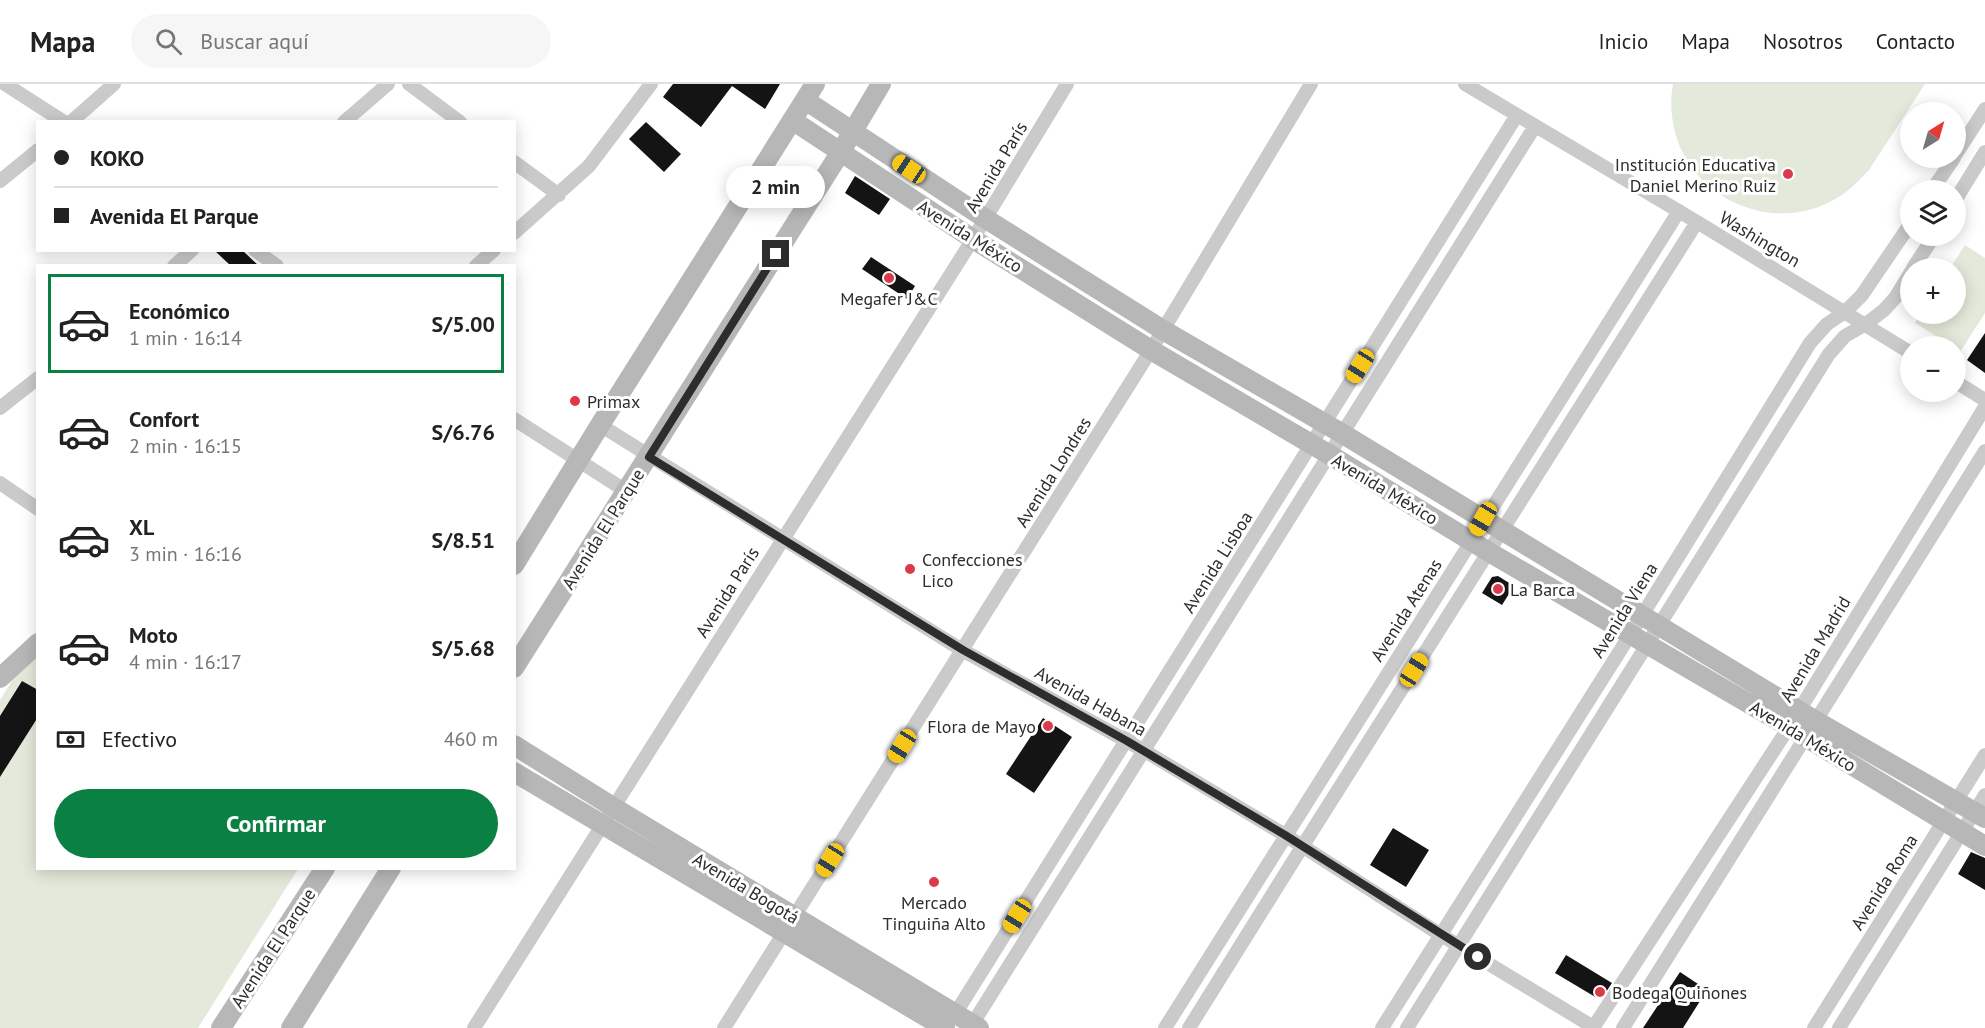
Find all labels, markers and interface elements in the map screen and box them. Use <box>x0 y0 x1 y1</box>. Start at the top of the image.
search box <box>131 14 551 68</box>
text: Mapa <box>30 23 95 60</box>
icon: search <box>152 25 185 58</box>
text: Buscar aquí <box>200 27 309 55</box>
text: Inicio <box>1599 28 1648 55</box>
text: Mapa <box>1681 28 1730 55</box>
text: Nosotros <box>1763 28 1843 55</box>
text: Contacto <box>1876 28 1955 55</box>
north arrow <box>1900 102 1966 168</box>
map controls <box>1900 102 1966 402</box>
street label: Avenida París <box>960 117 1032 217</box>
text: KOKO <box>90 144 144 172</box>
car <box>889 151 929 187</box>
place label: Institución Educativa Daniel Merino Ruiz <box>1615 153 1776 197</box>
callout: 2 min <box>726 167 826 209</box>
marker: Institución Educativa Daniel Merino Ruiz <box>1781 167 1795 181</box>
text: 2 min <box>751 174 800 200</box>
button: layers <box>1900 180 1966 246</box>
street label: Avenida México <box>913 194 1027 278</box>
text: Avenida El Parque <box>90 202 259 230</box>
street label: Washington <box>1715 206 1805 272</box>
route end <box>762 240 789 267</box>
button: + <box>1900 258 1966 324</box>
marker: Megafer J&C <box>882 271 896 285</box>
place label: Megafer J&C <box>840 287 938 310</box>
icon: car <box>57 297 111 351</box>
text: Económico <box>129 297 230 325</box>
text: S/5.00 <box>432 310 495 338</box>
text: 1 min · 16:14 <box>129 325 242 351</box>
button: − <box>1900 336 1966 402</box>
car <box>1343 346 1377 386</box>
place label: Primax <box>587 390 640 413</box>
marker: Primax <box>568 394 582 408</box>
icon: car <box>57 405 111 459</box>
text: Confort <box>129 405 199 433</box>
street label: Avenida Londres <box>1010 413 1096 531</box>
text: S/6.76 <box>432 418 495 446</box>
text: 2 min · 16:15 <box>129 433 242 459</box>
street label: Avenida México <box>1328 448 1442 530</box>
street label: Avenida El Parque <box>557 464 649 594</box>
car <box>1466 499 1500 539</box>
street label: Avenida Lisboa <box>1177 507 1257 617</box>
icon: car <box>57 513 111 567</box>
text: XL <box>129 513 154 541</box>
text: S/8.51 <box>432 526 495 554</box>
text: 3 min · 16:16 <box>129 541 242 567</box>
street label: Avenida París <box>690 542 764 642</box>
place label: Confecciones Lico <box>922 548 1023 592</box>
street label: Avenida Atenas <box>1365 554 1447 666</box>
street label: Avenida Viena <box>1586 558 1662 662</box>
marker: Confecciones Lico <box>903 562 917 576</box>
place label: La Barca <box>1510 578 1575 601</box>
marker: La Barca <box>1491 582 1505 596</box>
street label: Avenida Madrid <box>1774 592 1856 706</box>
icon: car <box>57 621 111 675</box>
text: Moto <box>129 621 178 649</box>
text: S/5.68 <box>432 634 495 662</box>
text: 4 min · 16:17 <box>129 649 242 675</box>
car <box>1397 650 1431 690</box>
street label: Avenida Habana <box>1031 661 1151 741</box>
street label: Avenida México <box>1746 695 1860 777</box>
place label: Flora de Mayo <box>927 715 1036 738</box>
marker: Flora de Mayo <box>1041 719 1055 733</box>
icon: cash <box>54 723 87 756</box>
text: Efectivo <box>102 725 177 753</box>
text: 460 m <box>444 726 498 752</box>
car <box>885 726 919 766</box>
button: Confirmar <box>54 789 498 858</box>
street label: Avenida Roma <box>1845 830 1923 934</box>
car <box>813 840 847 880</box>
street label: Avenida Bogotá <box>689 847 803 929</box>
marker: Mercado Tinguiña Alto <box>927 875 941 889</box>
street label: Avenida El Parque <box>226 884 320 1012</box>
place label: Mercado Tinguiña Alto <box>882 891 986 935</box>
car <box>1000 896 1034 936</box>
route start <box>1464 943 1491 970</box>
place label: Bodega Quiñones <box>1612 981 1747 1004</box>
marker: Bodega Quiñones <box>1593 985 1607 999</box>

